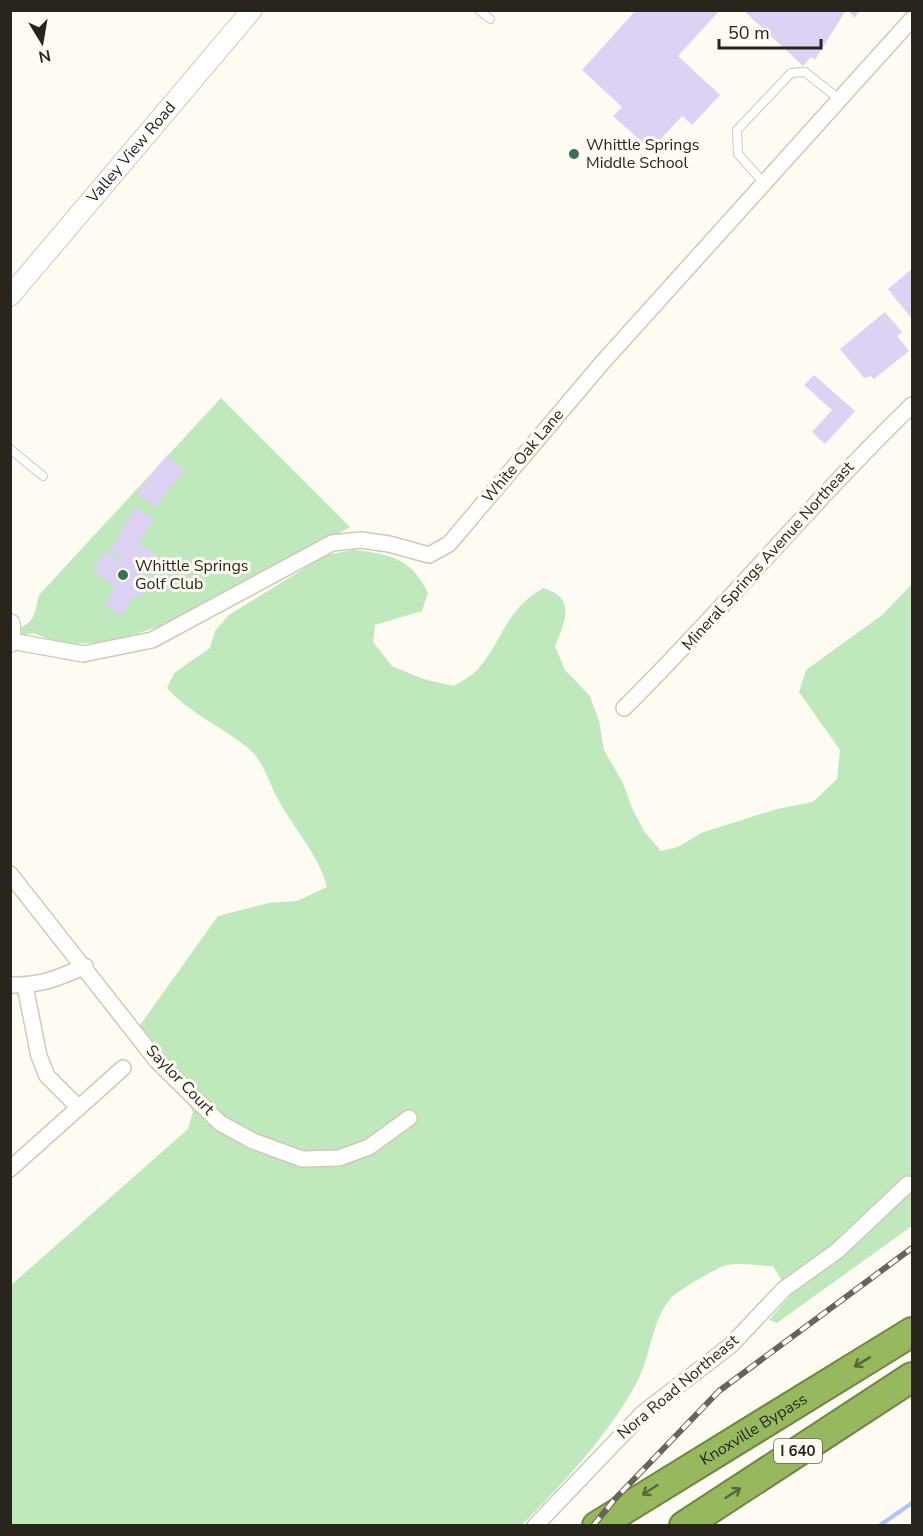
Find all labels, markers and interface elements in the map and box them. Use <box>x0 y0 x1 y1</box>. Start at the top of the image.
north arrow <box>12 12 72 72</box>
scale bar <box>719 12 821 50</box>
text: 50 m <box>728 21 770 45</box>
text: N <box>37 44 53 68</box>
street label: Valley View Road <box>81 97 181 209</box>
place label: Whittle Springs Middle School <box>586 134 699 174</box>
marker: Whittle Springs Middle School <box>567 147 581 161</box>
street label: White Oak Lane <box>477 404 569 508</box>
street label: Mineral Springs Avenue Northeast <box>677 456 859 655</box>
place label: Whittle Springs Golf Club <box>135 555 248 595</box>
marker: Whittle Springs Golf Club <box>116 568 130 582</box>
street label: Saylor Court <box>141 1040 219 1120</box>
street label: Nora Road Northeast <box>613 1329 744 1444</box>
one-way arrow <box>854 1356 871 1368</box>
street label: Knoxville Bypass <box>696 1388 812 1471</box>
road number: I 640 <box>774 1439 822 1463</box>
one-way arrow <box>642 1484 659 1497</box>
one-way arrow <box>724 1487 741 1499</box>

